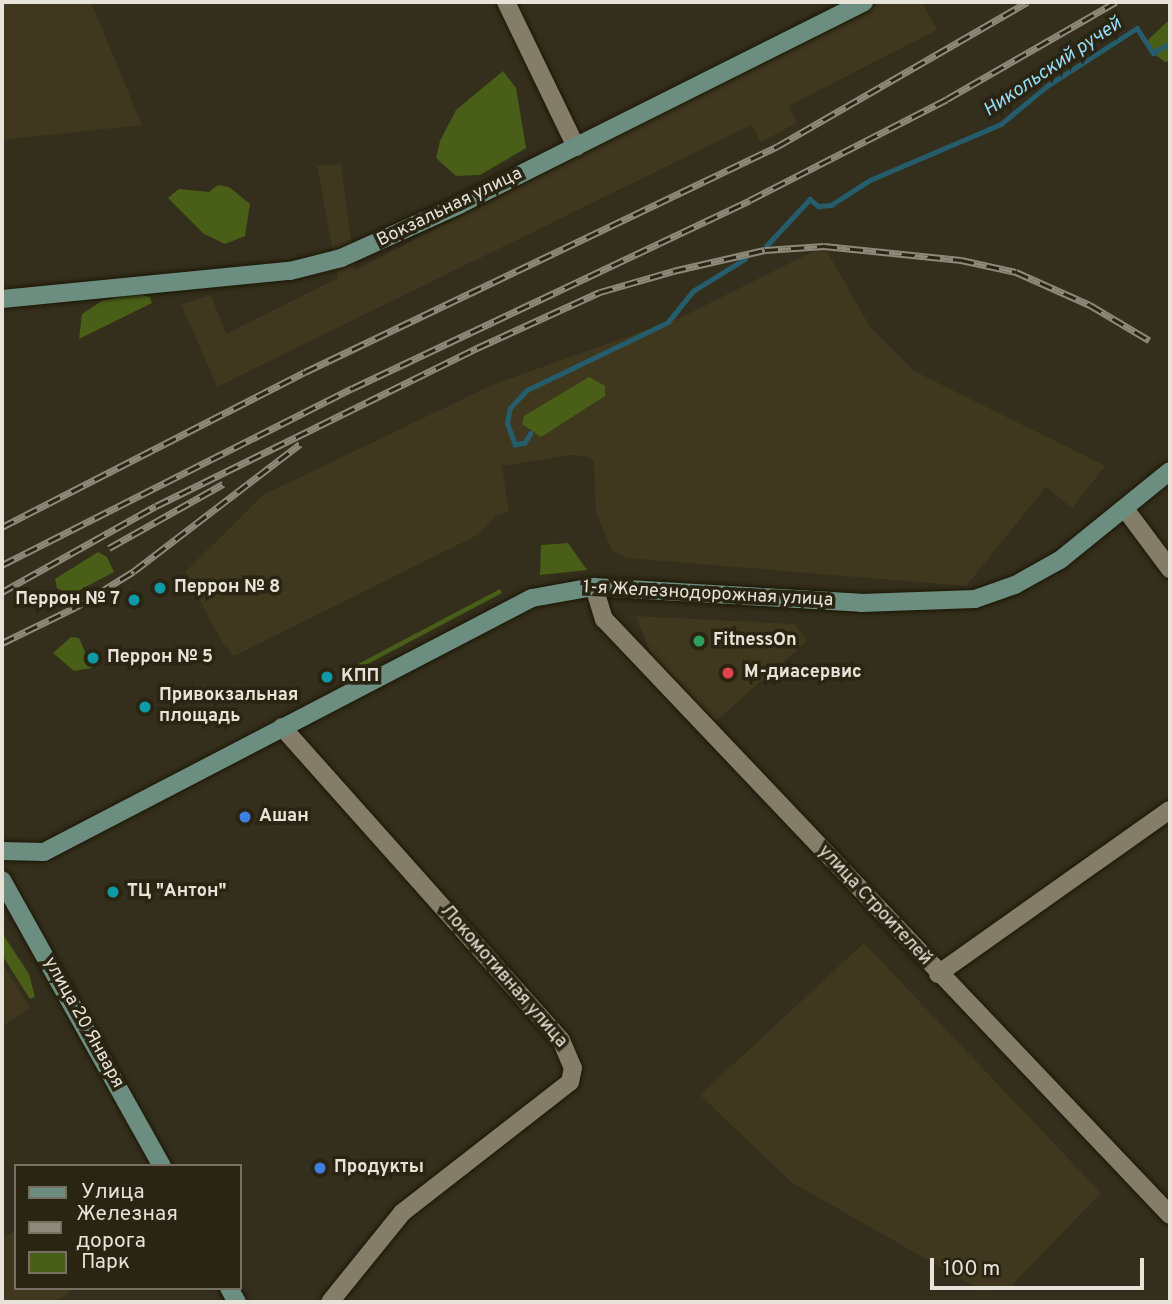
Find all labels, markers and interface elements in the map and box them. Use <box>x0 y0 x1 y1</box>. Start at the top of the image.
water label: Никольский ручей <box>979 13 1127 123</box>
street label: Вокзальная улица <box>374 164 526 252</box>
place label: Перрон № 8 <box>174 577 280 599</box>
street label: 1-я Железнодорожная улица <box>582 578 834 612</box>
marker: Перрон № 8 <box>152 580 168 596</box>
place label: Перрон № 7 <box>15 589 120 611</box>
marker: Перрон № 7 <box>126 592 142 608</box>
place label: FitnessOn <box>713 630 797 652</box>
marker: FitnessOn <box>691 633 707 649</box>
place label: Перрон № 5 <box>107 647 213 669</box>
marker: Перрон № 5 <box>85 650 101 666</box>
place label: М-диасервис <box>744 662 862 684</box>
marker: М-диасервис <box>718 663 738 683</box>
place label: КПП <box>341 666 379 688</box>
marker: КПП <box>319 669 335 685</box>
place label: Привокзальная площадь <box>159 686 298 728</box>
marker: Привокзальная площадь <box>137 699 153 715</box>
place label: Ашан <box>259 806 309 828</box>
marker: Ашан <box>237 809 253 825</box>
street label: улица Строителей <box>813 841 935 971</box>
place label: ТЦ "Антон" <box>127 881 227 903</box>
marker: ТЦ "Антон" <box>105 884 121 900</box>
street label: Локомотивная улица <box>435 901 571 1053</box>
street label: улица 20 Января <box>38 954 128 1092</box>
place label: Продукты <box>334 1157 424 1179</box>
marker: Продукты <box>312 1160 328 1176</box>
legend <box>14 1164 242 1290</box>
text: Улица <box>81 1179 145 1206</box>
text: Железная дорога <box>76 1201 178 1255</box>
scale bar <box>934 1244 1148 1288</box>
text: Парк <box>81 1249 130 1276</box>
text: 100 m <box>943 1256 1000 1283</box>

